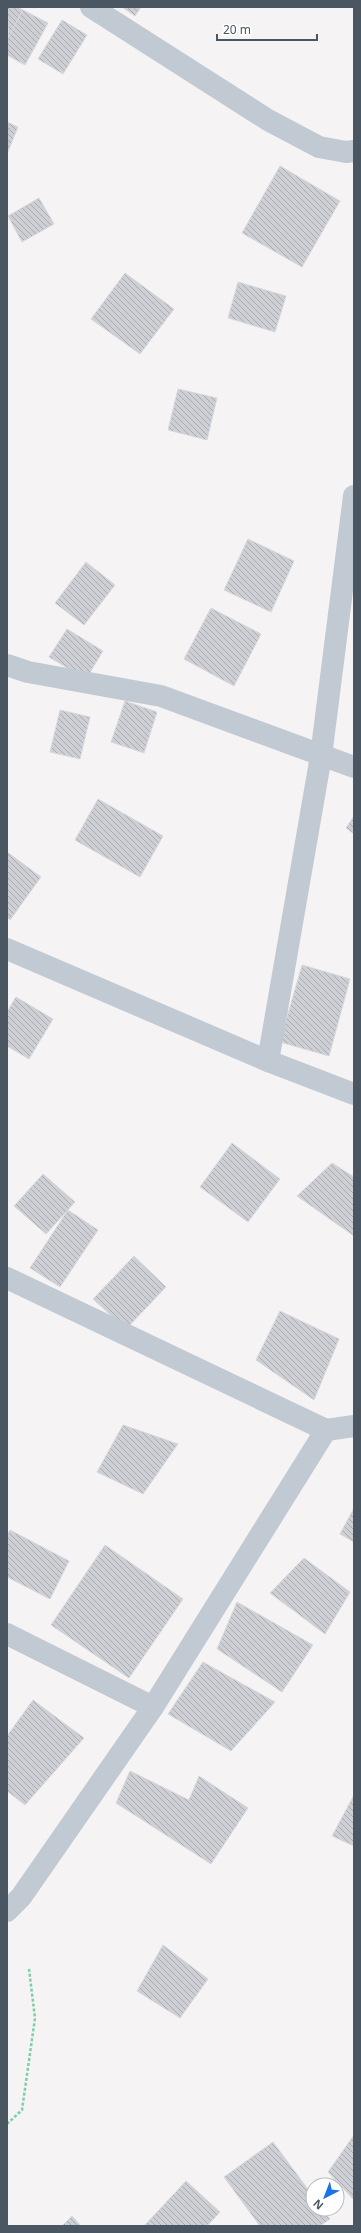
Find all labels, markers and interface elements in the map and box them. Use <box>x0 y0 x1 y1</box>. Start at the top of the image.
scale bar <box>217 16 317 42</box>
text: 20 m <box>223 21 251 38</box>
north arrow <box>305 2177 345 2217</box>
text: N <box>310 2196 326 2213</box>

